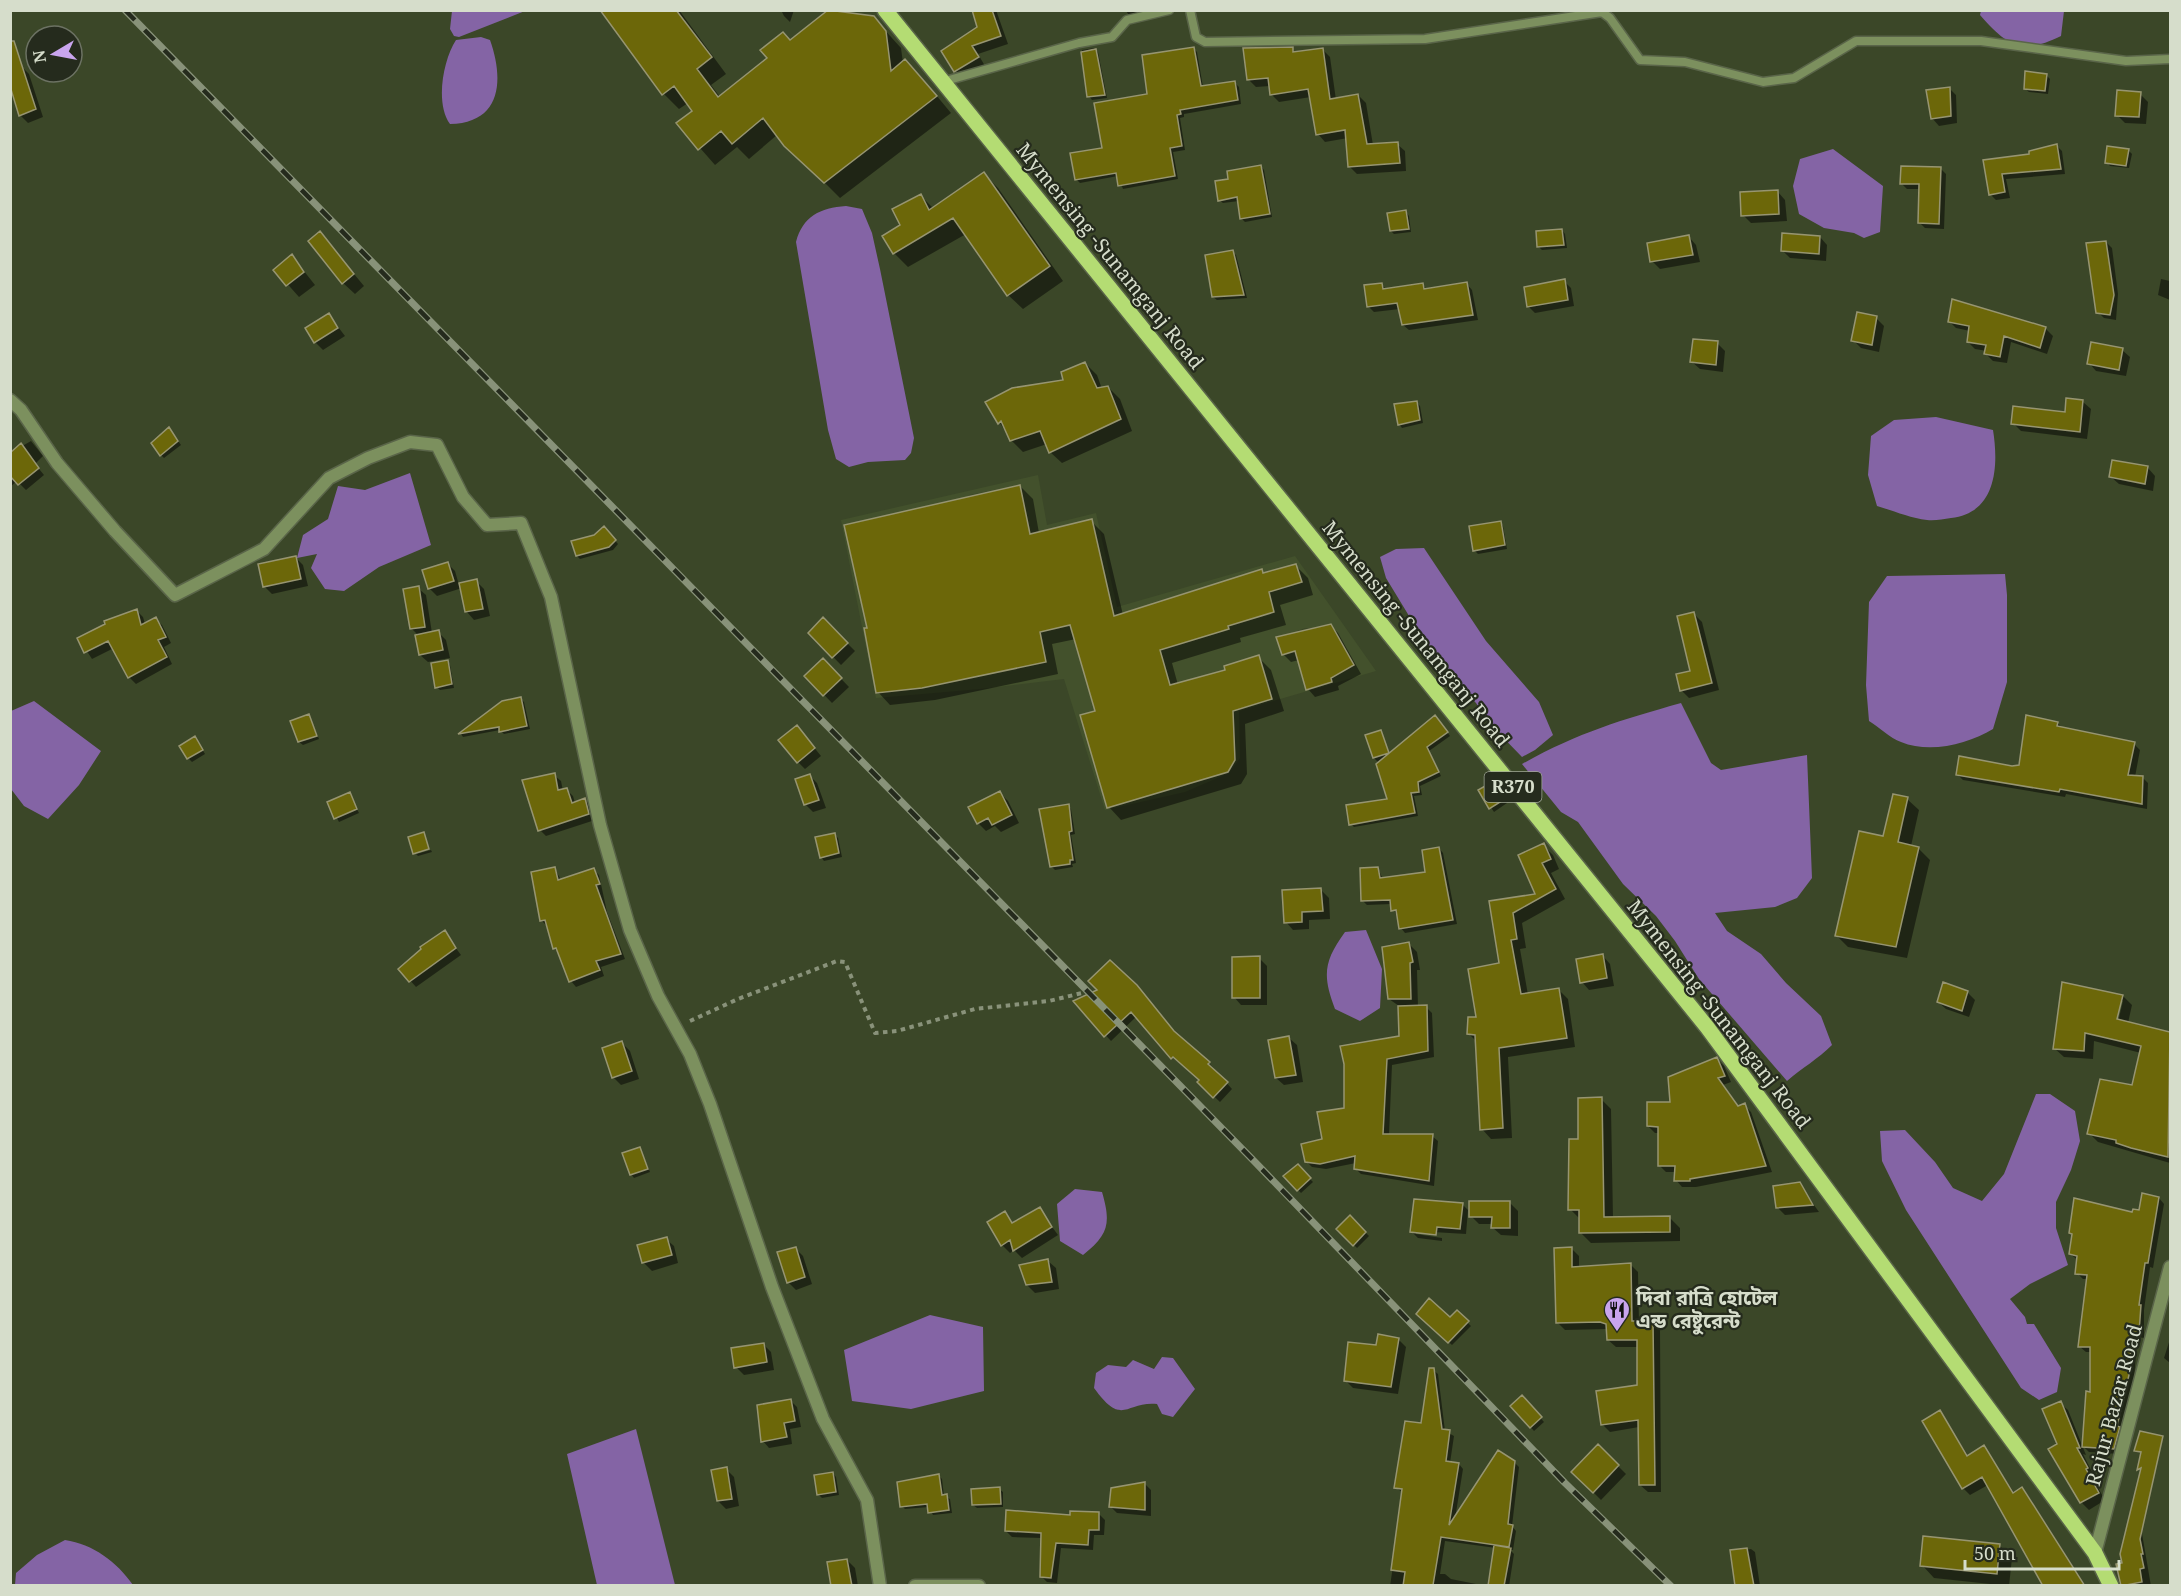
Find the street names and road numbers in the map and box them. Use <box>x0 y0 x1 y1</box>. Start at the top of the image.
street label: Mymensing -Sunamganj Road <box>1011 137 1210 375</box>
street label: Mymensing -Sunamganj Road <box>1317 515 1516 753</box>
road number: R370 <box>1484 772 1541 802</box>
street label: Mymensing -Sunamganj Road <box>1621 893 1817 1134</box>
street label: Rajur Bazar Road <box>2079 1321 2148 1489</box>

